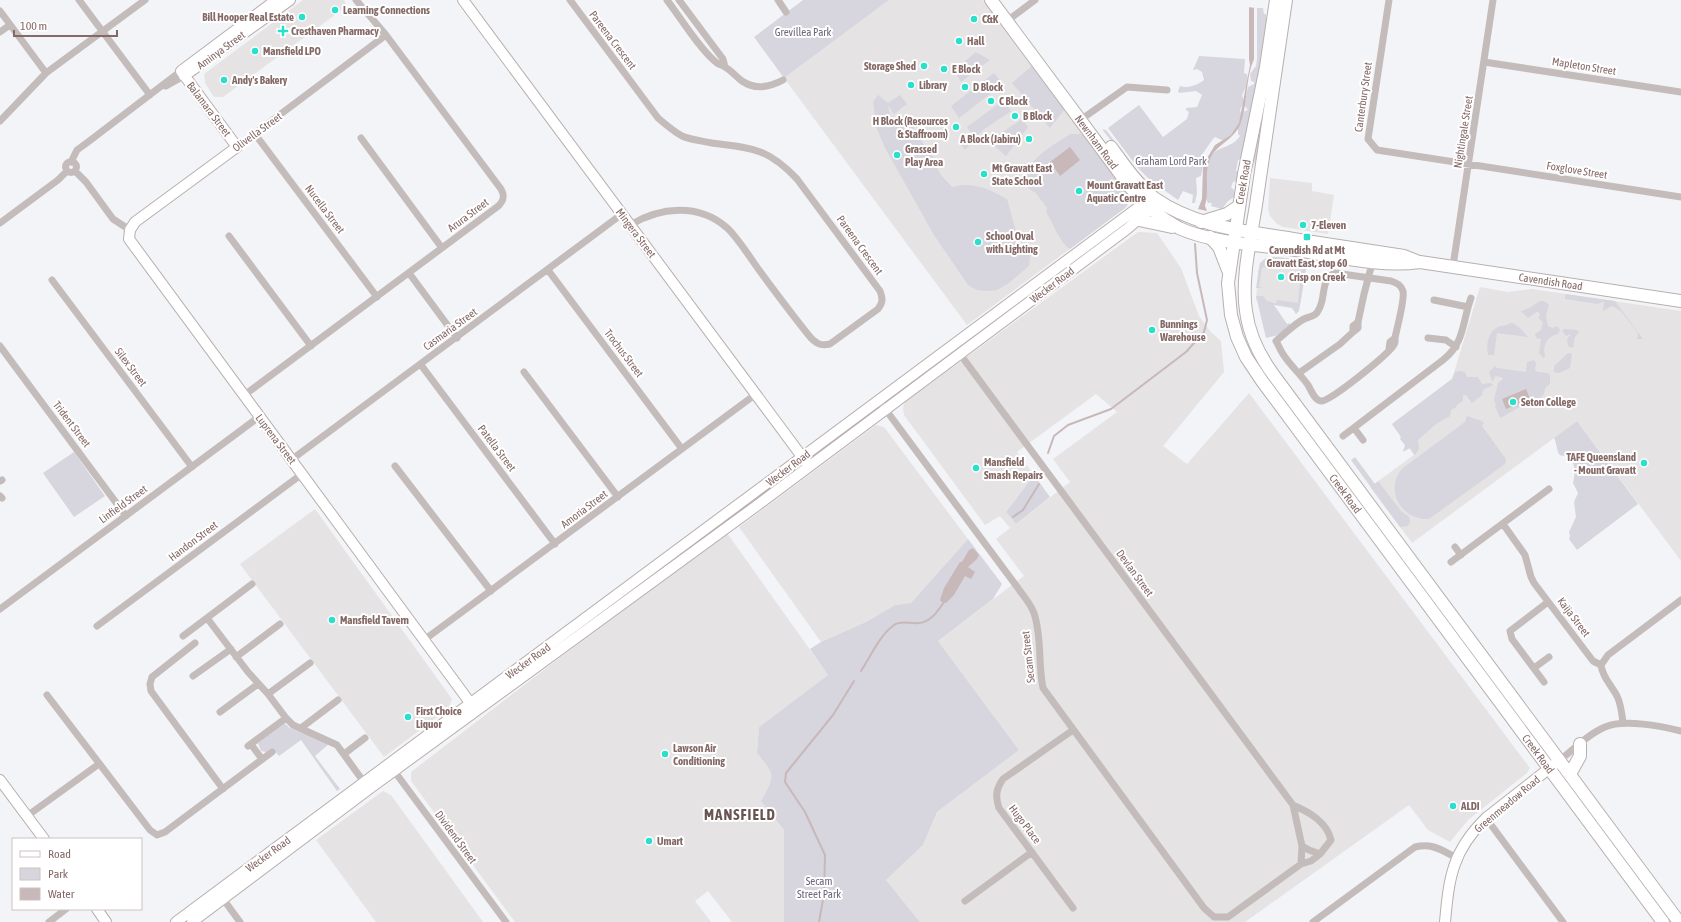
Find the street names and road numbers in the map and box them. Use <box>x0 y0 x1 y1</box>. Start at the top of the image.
street label: Pareena Crescent <box>587 8 639 72</box>
street label: Aminya Street <box>195 29 247 71</box>
street label: Mapleton Street <box>1551 55 1617 77</box>
street label: Canterbury Street <box>1352 61 1374 133</box>
street label: Balamara Street <box>185 79 233 139</box>
street label: Nightingale Street <box>1451 95 1475 169</box>
street label: Olivella Street <box>230 110 284 154</box>
street label: Newnham Road <box>1073 113 1121 171</box>
street label: Creek Road <box>1233 159 1253 205</box>
street label: Foxglove Street <box>1546 159 1608 181</box>
street label: Nucella Street <box>303 182 347 236</box>
street label: Arura Street <box>445 196 491 234</box>
street label: Mingera Street <box>614 206 658 260</box>
street label: Pareena Crescent <box>835 213 885 277</box>
street label: Wecker Road <box>1028 265 1076 305</box>
street label: Cavendish Road <box>1518 271 1583 292</box>
street label: Casmaria Street <box>421 305 479 353</box>
street label: Trochus Street <box>602 327 646 379</box>
street label: Silex Street <box>113 345 149 389</box>
street label: Trident Street <box>51 399 93 449</box>
street label: Luprena Street <box>253 412 299 466</box>
street label: Patella Street <box>476 422 518 474</box>
street label: Wecker Road <box>764 448 812 488</box>
street label: Creek Road <box>1327 472 1364 515</box>
street label: Linfield Street <box>97 483 149 525</box>
street label: Amoria Street <box>558 488 610 530</box>
street label: Handon Street <box>166 519 220 563</box>
street label: Devlan Street <box>1114 547 1156 599</box>
street label: Kaija Street <box>1555 595 1593 639</box>
street label: Secam Street <box>1019 630 1037 684</box>
street label: Wecker Road <box>503 641 553 681</box>
street label: Creek Road <box>1520 732 1557 776</box>
street label: Greenmeadow Road <box>1472 773 1542 835</box>
street label: Hugo Place <box>1007 802 1043 846</box>
street label: Dividend Street <box>433 808 479 866</box>
street label: Wecker Road <box>243 834 293 874</box>

